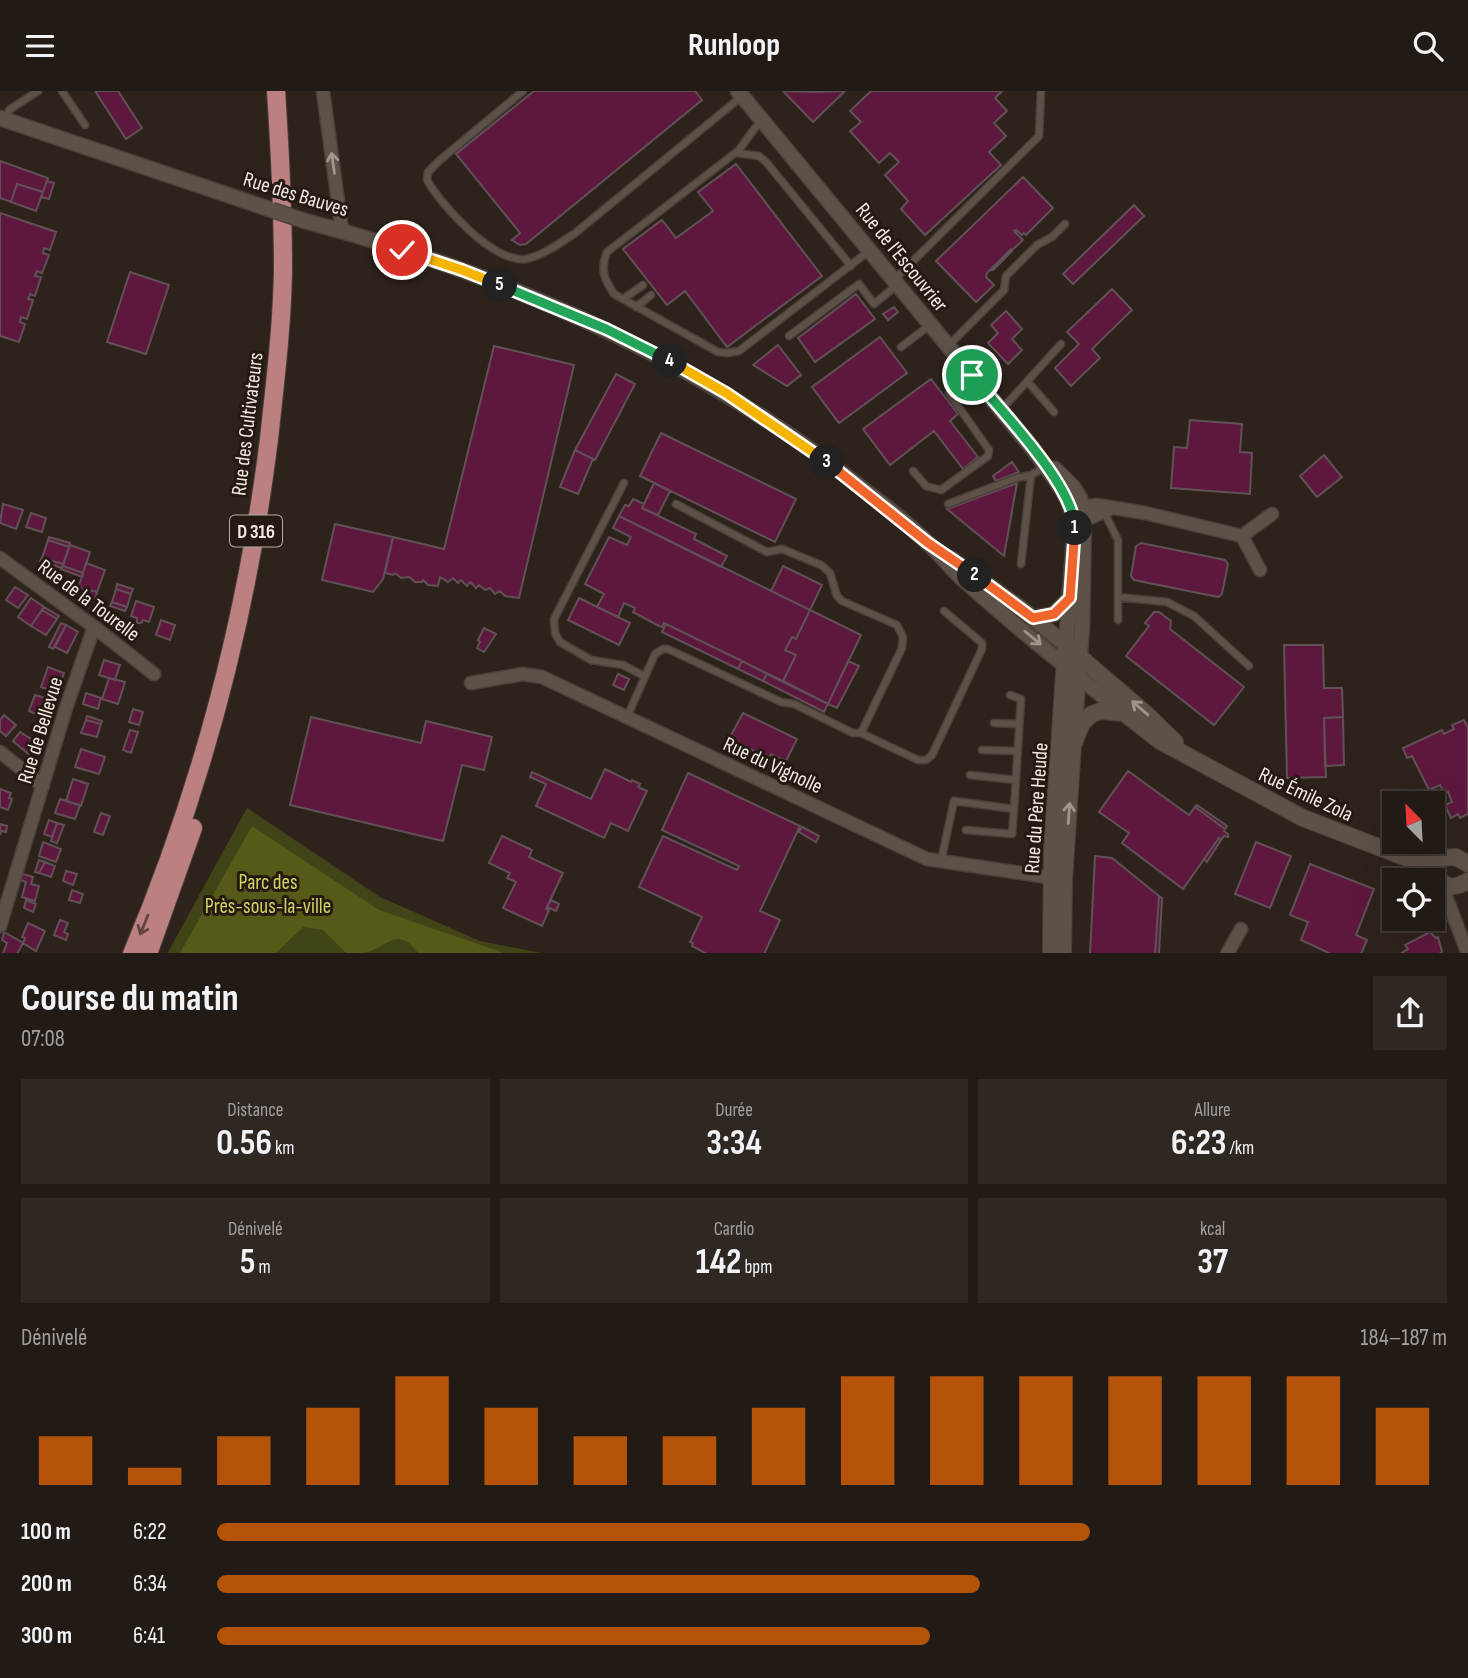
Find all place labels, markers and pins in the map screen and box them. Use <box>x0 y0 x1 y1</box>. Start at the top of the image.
pin <box>372 220 432 280</box>
pin: 5 <box>482 267 518 303</box>
pin: 4 <box>652 343 688 379</box>
pin <box>942 345 1002 405</box>
pin: 3 <box>810 445 844 479</box>
pin: 1 <box>1058 511 1092 545</box>
pin: 2 <box>958 557 992 593</box>

